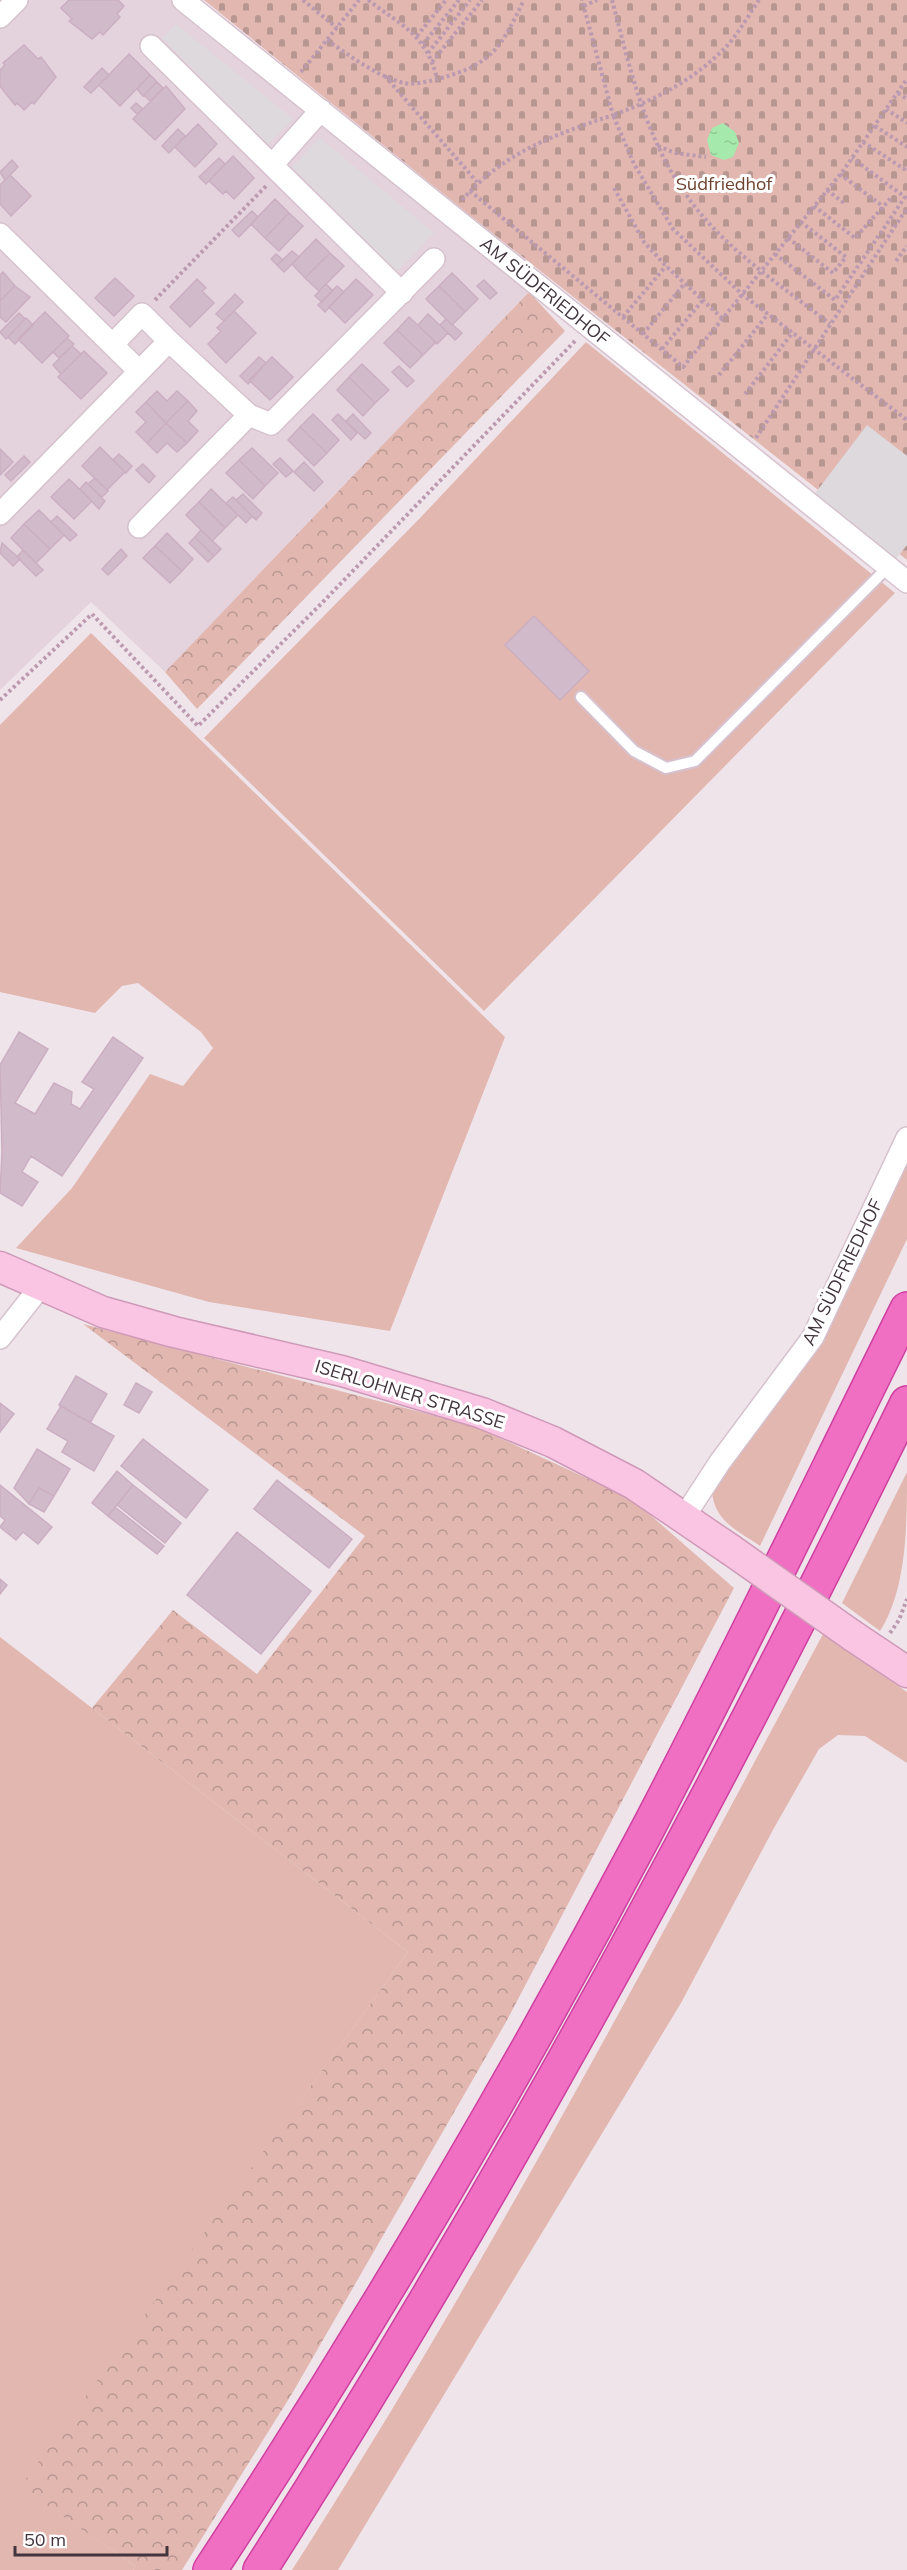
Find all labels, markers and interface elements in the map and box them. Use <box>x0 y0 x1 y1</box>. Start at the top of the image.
park label: Südfriedhof <box>676 172 773 195</box>
street label: AM SÜDFRIEDHOF <box>475 232 615 350</box>
street label: AM SÜDFRIEDHOF <box>797 1195 887 1349</box>
street label: ISERLOHNER STRASSE <box>312 1354 508 1434</box>
scale bar <box>15 2519 166 2557</box>
text: 50 m <box>24 2528 66 2551</box>

